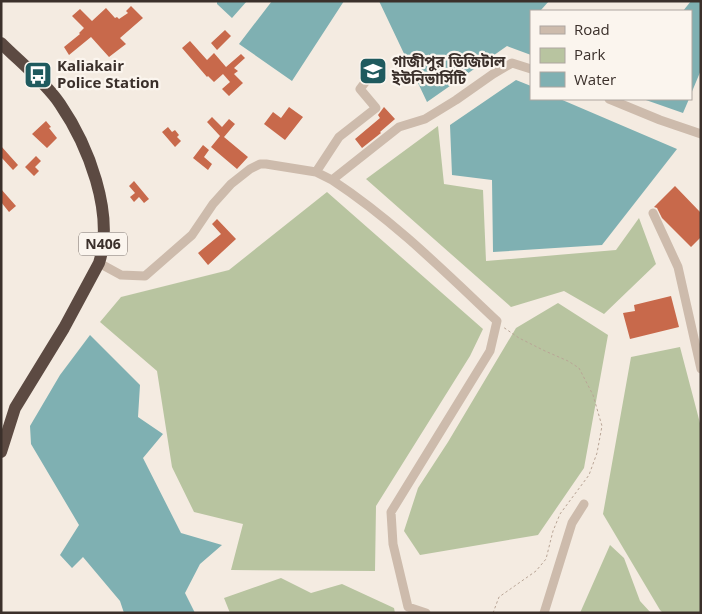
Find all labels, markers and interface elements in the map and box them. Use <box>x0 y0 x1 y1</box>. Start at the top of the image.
legend <box>530 10 692 100</box>
text: Road <box>574 19 610 39</box>
text: Park <box>574 44 605 64</box>
place label: গাজীপুর ডিজিটাল ইউনিভার্সিটি <box>391 51 506 88</box>
place label: Kaliakair Police Station <box>57 55 159 92</box>
school or university icon: গাজীপুর ডিজিটাল ইউনিভার্সিটি <box>358 56 388 86</box>
bus stop icon: Kaliakair Police Station <box>23 60 53 90</box>
text: Water <box>574 69 616 89</box>
road number: N406 <box>79 232 127 255</box>

